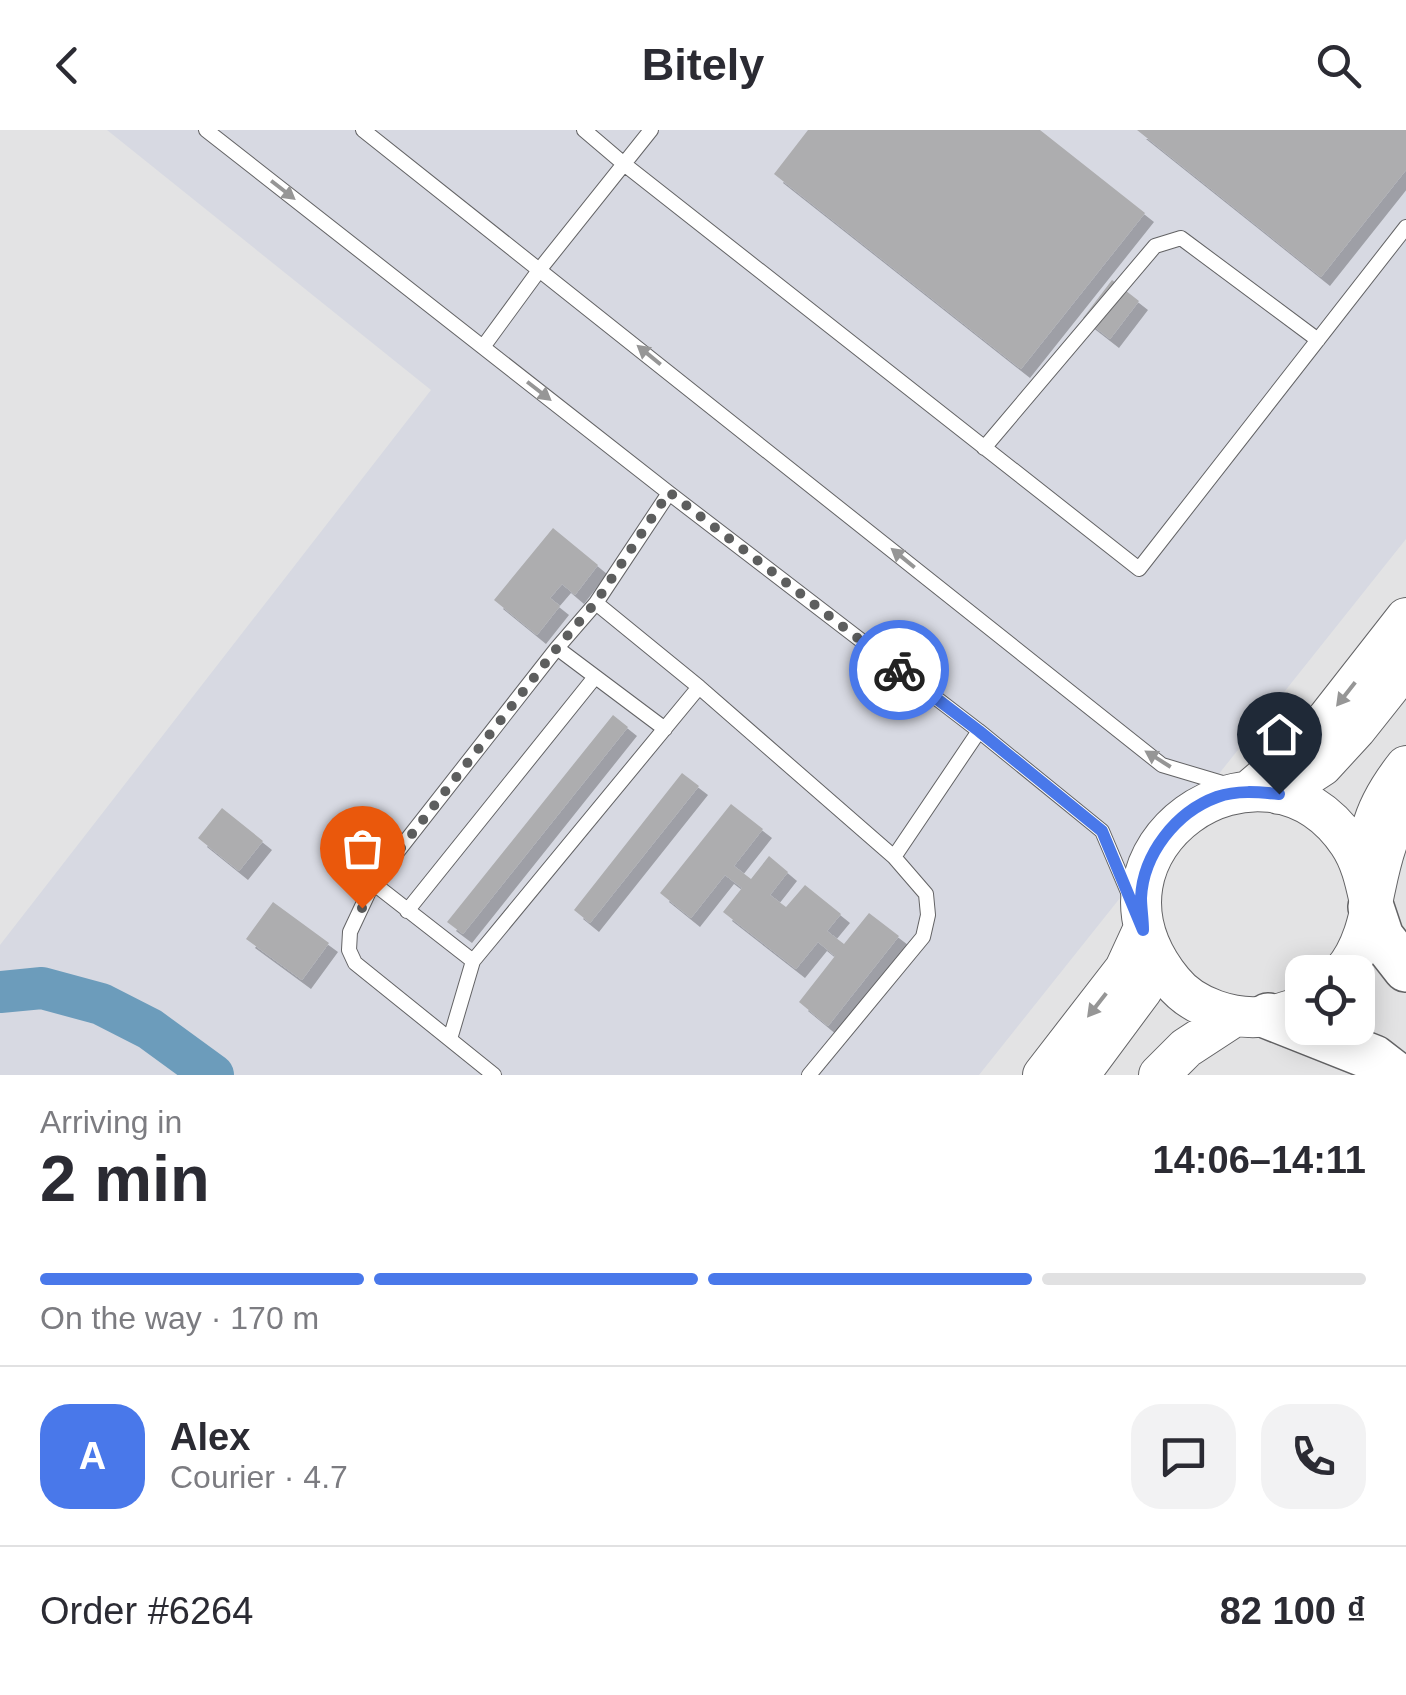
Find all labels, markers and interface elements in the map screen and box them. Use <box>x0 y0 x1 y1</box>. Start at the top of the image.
icon: back <box>40 38 95 93</box>
icon: search <box>1311 38 1366 93</box>
text: Bitely <box>642 39 764 90</box>
one-way arrow <box>270 179 296 200</box>
one-way arrow <box>636 345 662 366</box>
one-way arrow <box>526 380 552 400</box>
one-way arrow <box>890 548 916 569</box>
courier <box>849 620 949 720</box>
icon: bike <box>872 643 927 698</box>
one-way arrow <box>1336 682 1357 707</box>
pin <box>1237 692 1322 795</box>
icon: home <box>1252 707 1307 762</box>
one-way arrow <box>1144 751 1172 768</box>
pin <box>320 806 405 909</box>
icon: bag <box>335 821 390 876</box>
map controls <box>1285 955 1375 1045</box>
button: locate <box>1285 955 1375 1045</box>
one-way arrow <box>1087 992 1108 1018</box>
text: Arriving in <box>40 1104 182 1140</box>
text: 14:06–14:11 <box>1153 1139 1366 1181</box>
text: 2 min <box>40 1142 210 1215</box>
text: On the way · 170 m <box>40 1300 319 1336</box>
button: chat <box>1131 1404 1236 1509</box>
button: phone <box>1261 1404 1366 1509</box>
text: Alex <box>170 1416 250 1458</box>
text: A <box>79 1435 106 1477</box>
text: Courier · 4.7 <box>170 1459 348 1495</box>
text: Order #6264 <box>40 1590 253 1632</box>
text: 82 100 ₫ <box>1220 1590 1366 1632</box>

